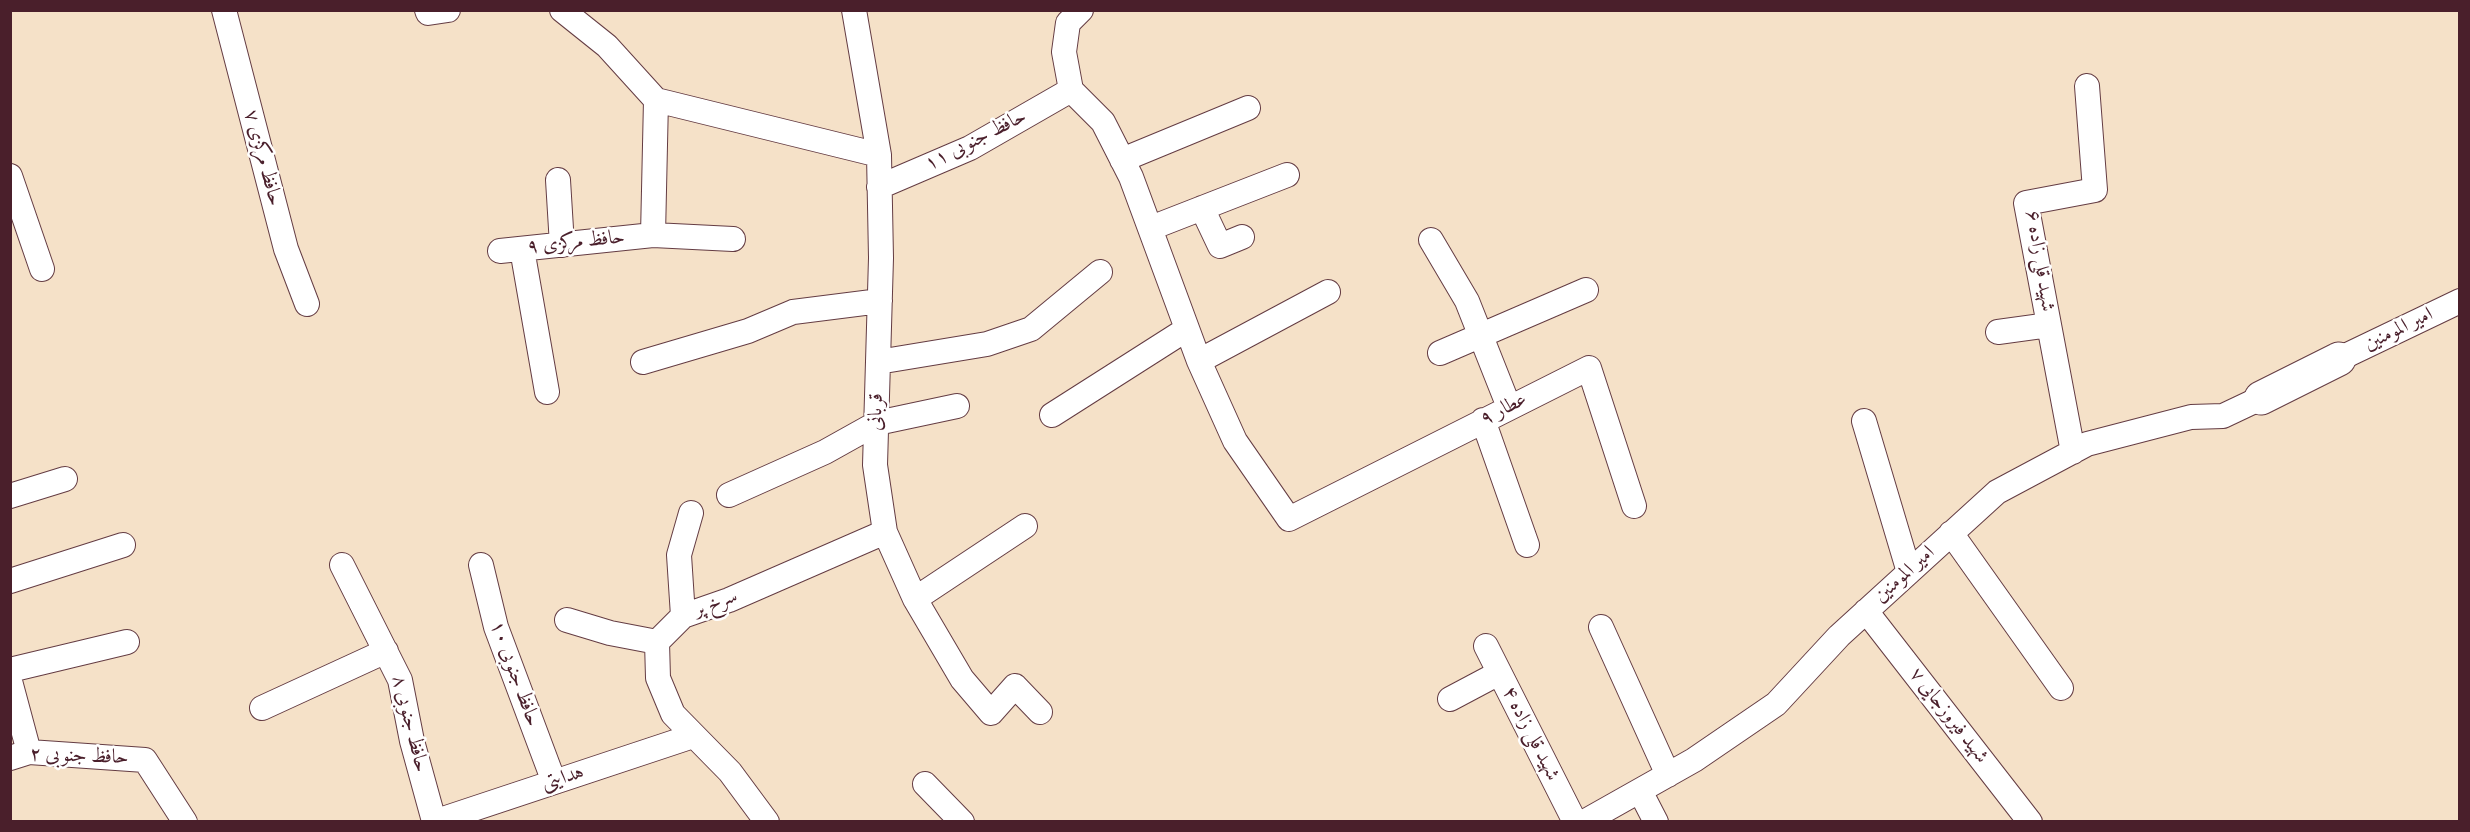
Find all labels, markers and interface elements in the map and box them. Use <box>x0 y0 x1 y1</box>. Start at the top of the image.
street label: حافظ جنوبی ۱۱ <box>921 105 1031 177</box>
street label: حافظ مرکزی ۷ <box>238 107 286 209</box>
street label: شهید قلی زاده ۶ <box>2019 208 2059 314</box>
street label: حافظ مرکزی ۹ <box>526 226 626 260</box>
street label: امیر المومنین <box>2361 303 2437 357</box>
street label: عطار ۹ <box>1477 388 1531 432</box>
street label: قربانی <box>864 393 890 431</box>
street label: امیر المومنین <box>1870 541 1940 609</box>
street label: سرخ پر <box>691 585 741 623</box>
street label: حافظ جنوبی ۱۰ <box>484 618 544 730</box>
street label: شهید فیروزجایی ۷ <box>1903 663 1993 769</box>
street label: حافظ جنوبی ۸ <box>385 673 433 775</box>
street label: شهید قلی زاده ۴ <box>1496 683 1564 785</box>
street label: حافظ جنوبی ۲ <box>29 743 129 771</box>
street label: هدایتی <box>539 761 587 797</box>

